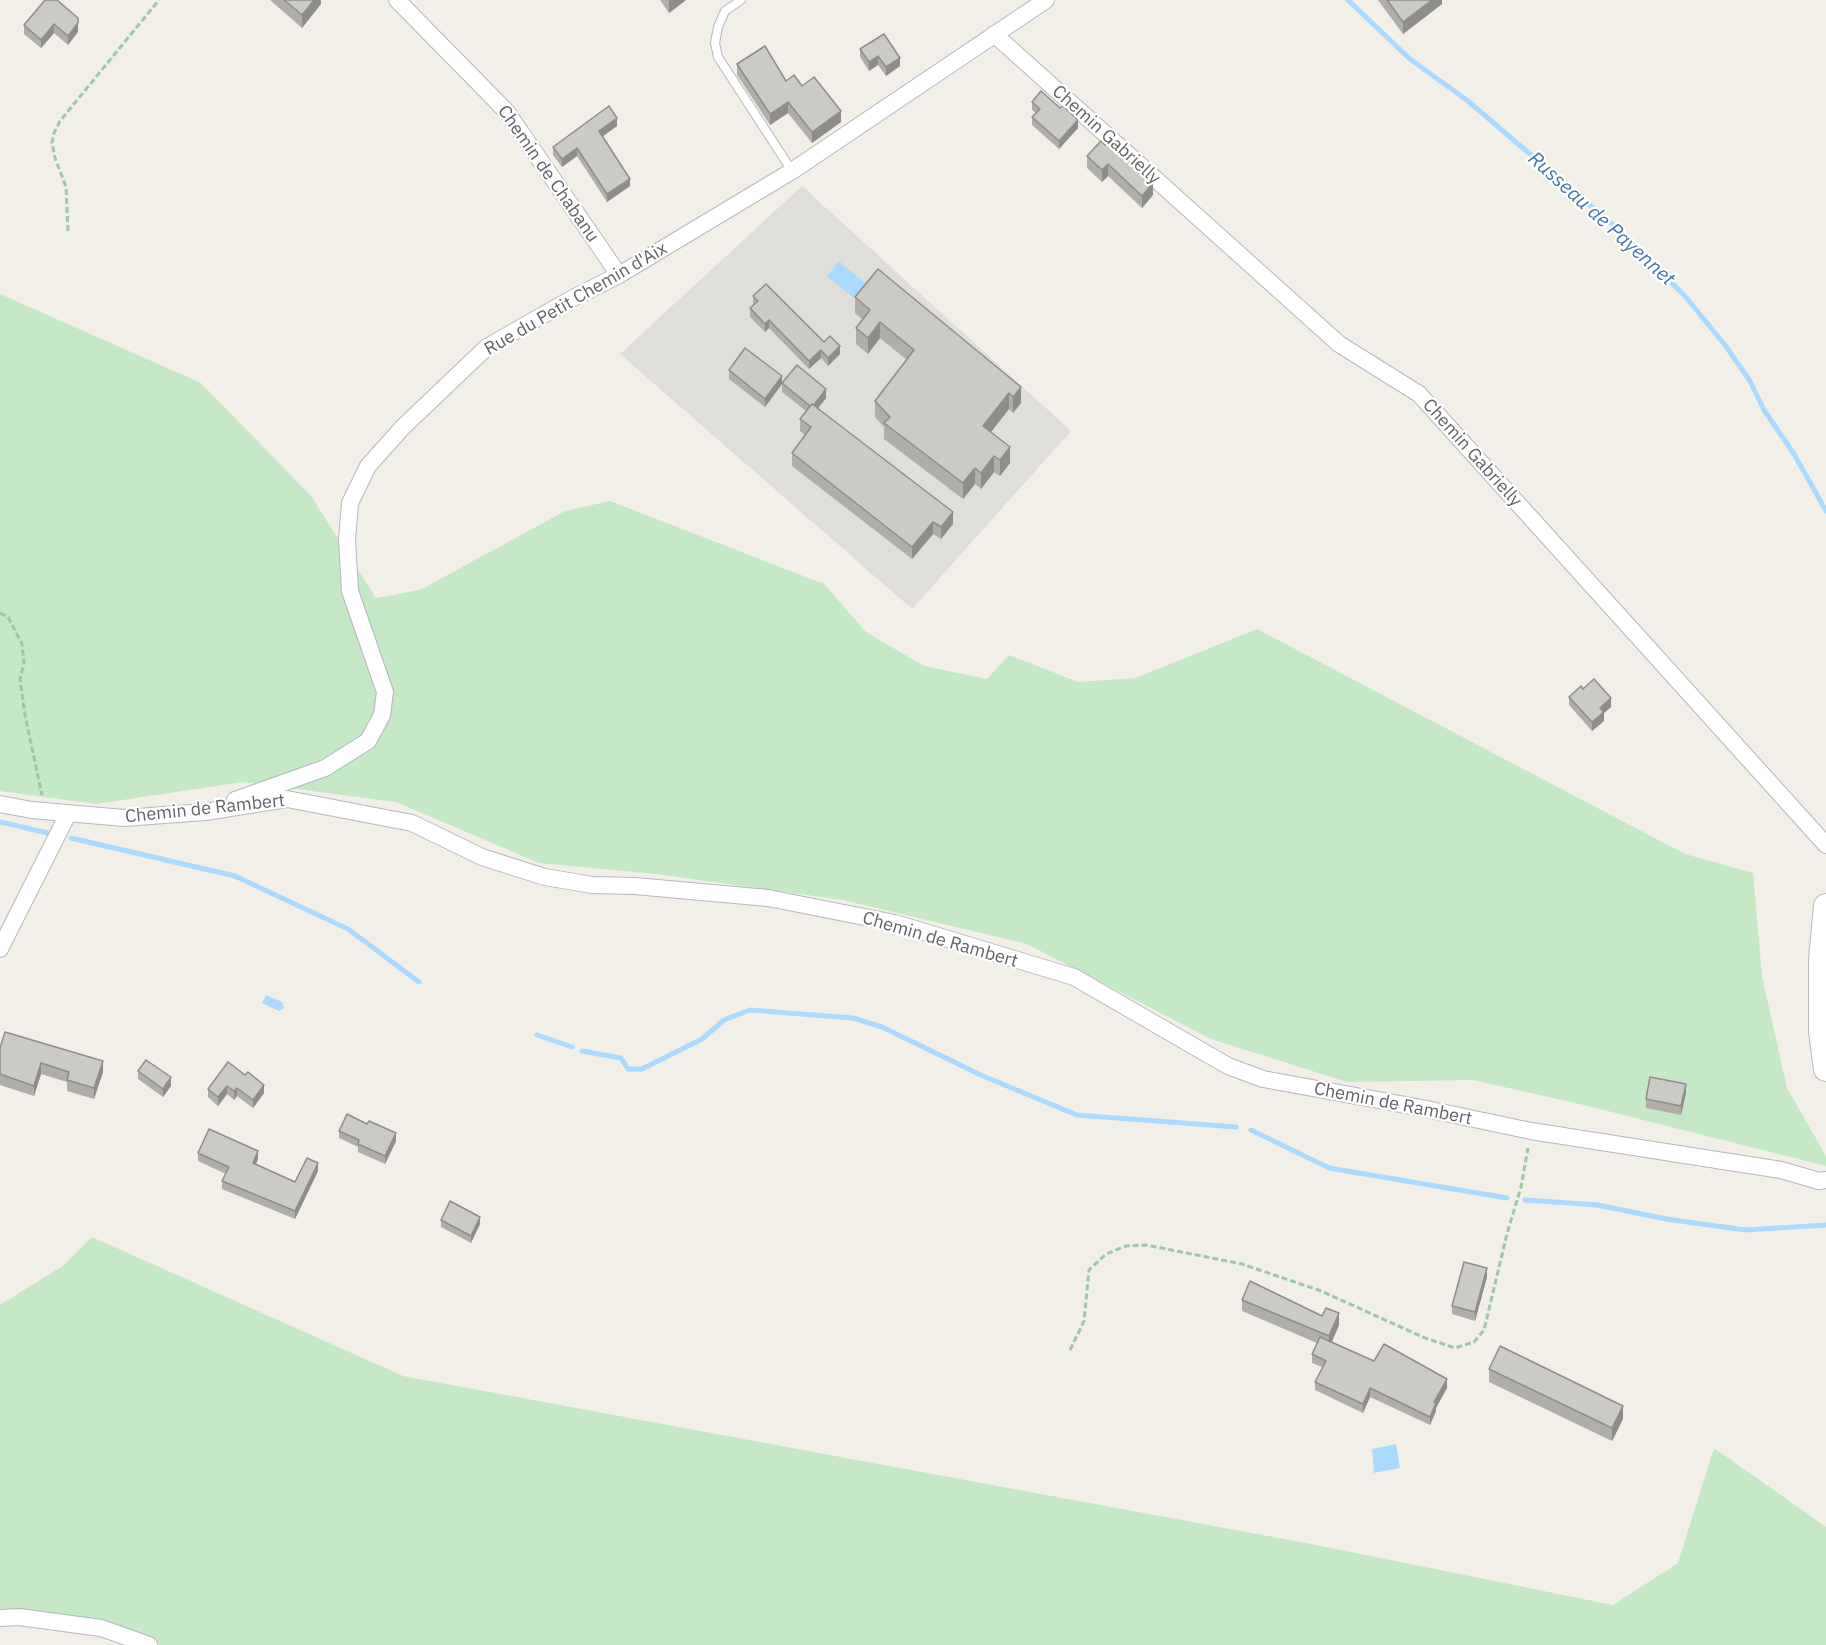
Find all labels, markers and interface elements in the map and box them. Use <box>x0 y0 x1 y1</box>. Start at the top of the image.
street label: Chemin Gabrielly <box>1047 81 1165 189</box>
street label: Chemin de Chabanu <box>493 101 603 247</box>
water label: Russeau de Payennet <box>1523 147 1679 291</box>
street label: Rue du Petit Chemin d'Aix <box>481 238 671 360</box>
street label: Chemin Gabrielly <box>1418 394 1526 512</box>
street label: Chemin de Rambert <box>124 790 286 828</box>
street label: Chemin de Rambert <box>860 907 1020 973</box>
street label: Chemin de Rambert <box>1312 1078 1474 1130</box>

